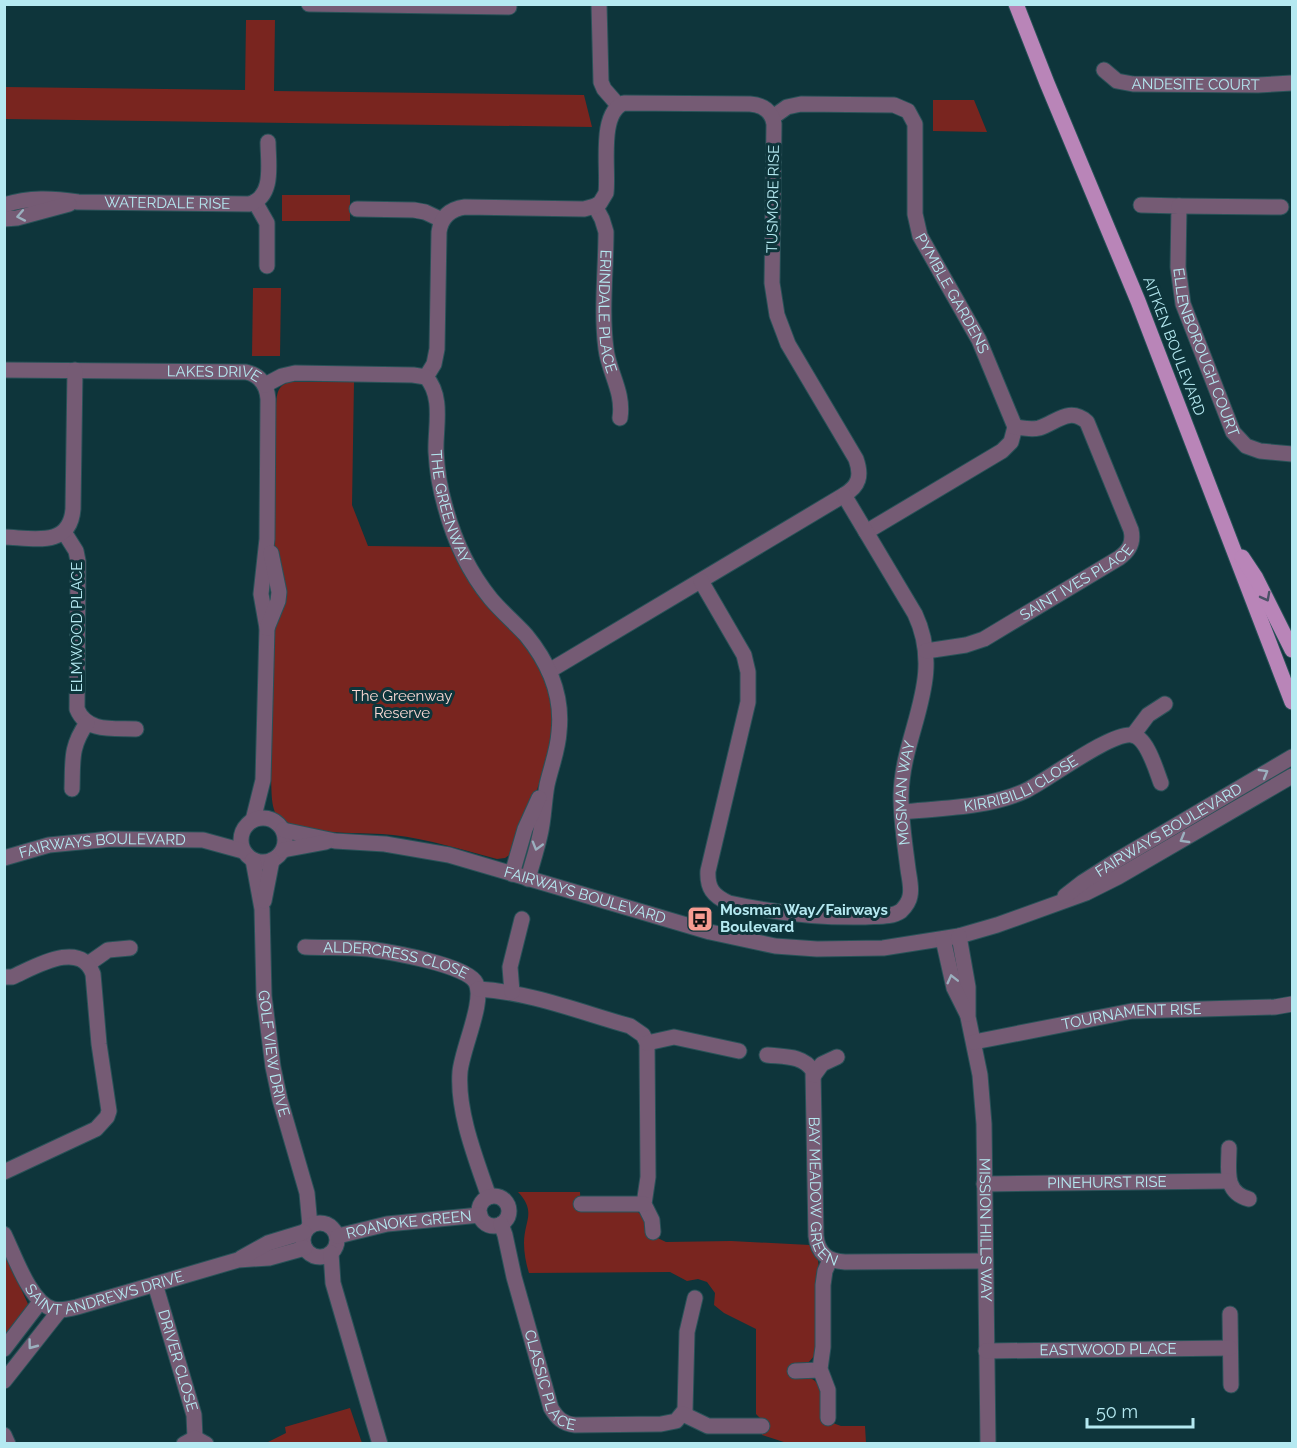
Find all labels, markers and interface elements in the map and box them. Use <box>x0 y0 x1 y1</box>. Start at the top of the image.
street label: ANDESITE COURT <box>1132 75 1260 94</box>
street label: TUSMORE RISE <box>763 145 783 253</box>
street label: WATERDALE RISE <box>104 193 230 213</box>
one-way arrow <box>16 209 26 222</box>
street label: PYMBLE GARDENS <box>911 230 993 356</box>
street label: ERINDALE PLACE <box>595 249 621 375</box>
street label: ELLENBOROUGH COURT <box>1169 267 1243 439</box>
street label: AITKEN BOULEVARD <box>1139 274 1209 418</box>
street label: LAKES DRIVE <box>167 362 264 386</box>
street label: THE GREENWAY <box>427 449 475 567</box>
street label: SAINT IVES PLACE <box>1017 541 1138 624</box>
street label: ELMWOOD PLACE <box>68 562 86 692</box>
one-way arrow <box>1259 591 1270 601</box>
park label: The Greenway Reserve <box>352 687 452 722</box>
street label: MOSMAN WAY <box>892 738 919 846</box>
street label: KIRRIBILLI CLOSE <box>963 752 1081 815</box>
one-way arrow <box>1257 769 1268 781</box>
street label: FAIRWAYS BOULEVARD <box>1092 779 1246 881</box>
street label: FAIRWAYS BOULEVARD <box>17 830 186 862</box>
one-way arrow <box>1180 831 1190 843</box>
one-way arrow <box>532 840 544 851</box>
street label: FAIRWAYS BOULEVARD <box>502 863 668 928</box>
place label: Mosman Way/Fairways Boulevard <box>720 901 888 936</box>
bus stop icon: Mosman Way/Fairways Boulevard <box>685 904 715 934</box>
street label: ALDERCRESS CLOSE <box>323 938 471 983</box>
one-way arrow <box>947 974 960 984</box>
street label: GOLF VIEW DRIVE <box>255 990 293 1119</box>
street label: TOURNAMENT RISE <box>1060 1000 1202 1034</box>
street label: BAY MEADOW GREEN <box>805 1116 841 1270</box>
street label: MISSION HILLS WAY <box>975 1158 995 1302</box>
street label: PINEHURST RISE <box>1047 1173 1167 1192</box>
street label: ROANOKE GREEN <box>344 1207 472 1243</box>
street label: SAINT ANDREWS DRIVE <box>22 1264 194 1288</box>
text: SAINT ANDREWS DRIVE <box>21 1267 186 1319</box>
street label: DRIVER CLOSE <box>154 1308 201 1414</box>
street label: CLASSIC PLACE <box>520 1328 577 1434</box>
one-way arrow <box>28 1338 39 1349</box>
street label: EASTWOOD PLACE <box>1039 1340 1177 1359</box>
scale bar <box>1087 1391 1194 1429</box>
text: 50 m <box>1096 1401 1138 1422</box>

